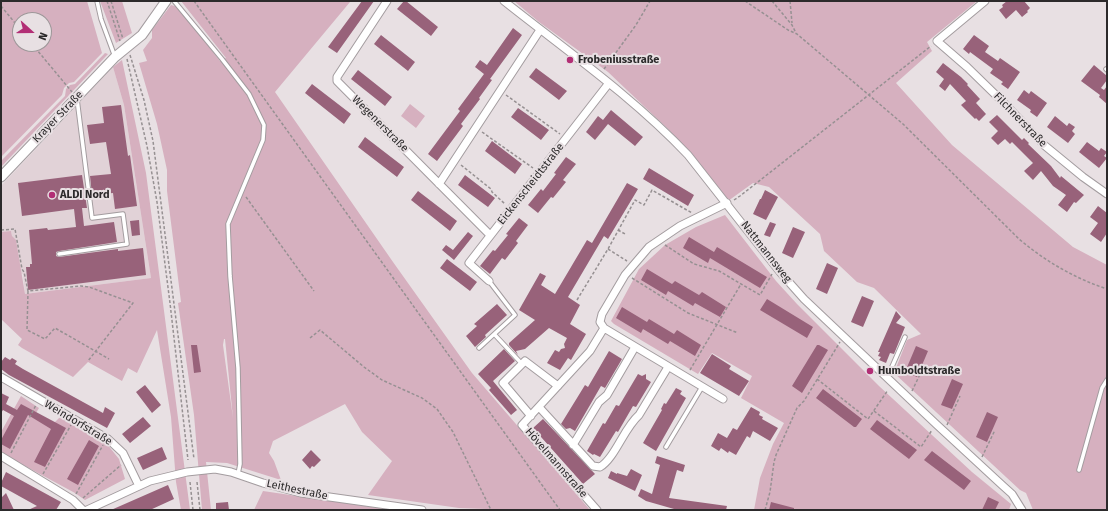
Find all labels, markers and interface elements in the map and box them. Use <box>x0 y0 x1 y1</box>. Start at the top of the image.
north arrow <box>12 12 52 52</box>
text: N <box>35 30 50 42</box>
place label: Frobeniusstraße <box>578 53 659 67</box>
marker: Frobeniusstraße <box>565 55 575 65</box>
street label: Krayer Straße <box>30 88 86 146</box>
street label: Filchnerstraße <box>991 90 1049 150</box>
street label: Wegenerstraße <box>349 93 411 155</box>
street label: Eickenscheidtstraße <box>495 140 567 228</box>
place label: ALDI Nord <box>60 188 110 202</box>
marker: ALDI Nord <box>47 190 57 200</box>
street label: Nattmannsweg <box>738 219 794 285</box>
place label: Humboldtstraße <box>878 364 960 378</box>
marker: Humboldtstraße <box>865 366 875 376</box>
street label: Weindorfstraße <box>42 398 114 448</box>
street label: Hövelmannstraße <box>522 425 590 501</box>
street label: Leithestraße <box>265 477 329 503</box>

